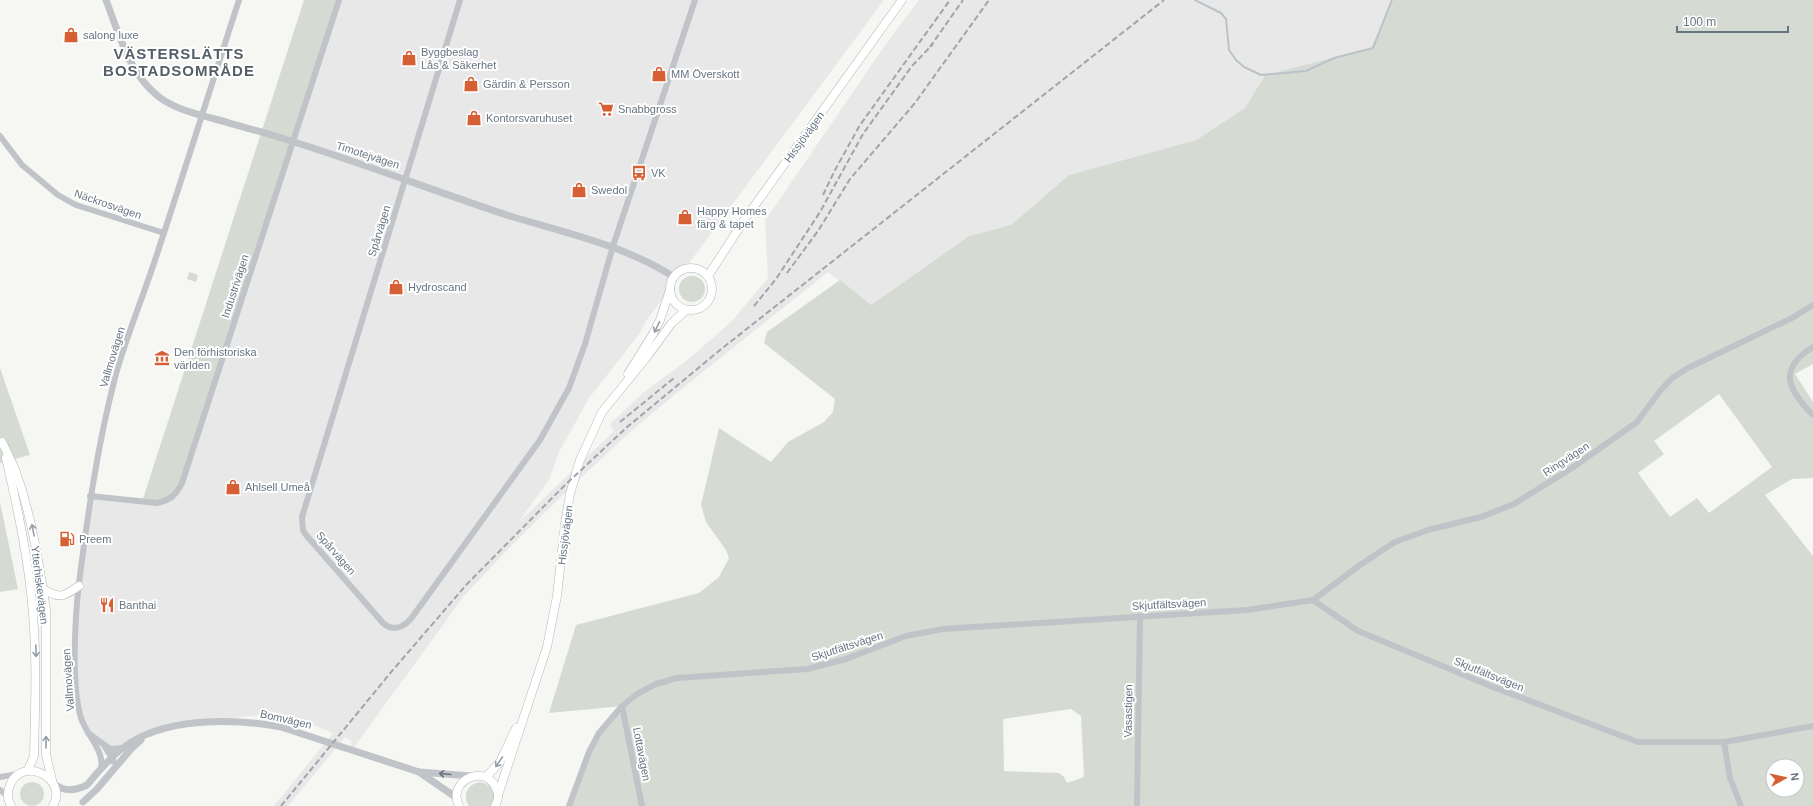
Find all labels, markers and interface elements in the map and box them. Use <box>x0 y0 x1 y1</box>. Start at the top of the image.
scale bar <box>1677 8 1788 34</box>
text: 100 m <box>1683 15 1716 29</box>
shop icon: salong luxe <box>62 26 80 44</box>
place label: salong luxe <box>83 29 139 41</box>
district label: VÄSTERSLÄTTS BOSTADSOMRÅDE <box>103 45 255 79</box>
place label: Byggbeslag Lås & Säkerhet <box>421 46 496 71</box>
shop icon: Byggbeslag Lås & Säkerhet <box>400 49 418 67</box>
shop icon: MM Överskott <box>650 65 668 83</box>
place label: MM Överskott <box>671 68 739 80</box>
shop icon: Gärdin & Persson <box>462 75 480 93</box>
place label: Gärdin & Persson <box>483 78 570 90</box>
supermarket icon: Snabbgross <box>597 100 615 118</box>
place label: Snabbgross <box>618 103 677 115</box>
shop icon: Kontorsvaruhuset <box>465 109 483 127</box>
street label: Hissjövägen <box>782 109 826 165</box>
place label: Kontorsvaruhuset <box>486 112 572 124</box>
street label: Timotejvägen <box>335 139 401 171</box>
bus stop icon: VK <box>630 164 648 182</box>
place label: VK <box>651 167 666 179</box>
shop icon: Swedol <box>570 181 588 199</box>
place label: Swedol <box>591 184 627 196</box>
street label: Näckrosvägen <box>73 187 143 221</box>
street label: Spårvägen <box>365 204 393 258</box>
place label: Happy Homes färg & tapet <box>697 205 767 230</box>
shop icon: Happy Homes färg & tapet <box>676 208 694 226</box>
street label: Industrivägen <box>219 253 251 319</box>
shop icon: Hydroscand <box>387 278 405 296</box>
place label: Hydroscand <box>408 281 467 293</box>
one-way arrow <box>653 320 660 332</box>
street label: Vallmovägen <box>97 325 127 389</box>
place label: Den förhistoriska världen <box>174 346 257 371</box>
museum icon: Den förhistoriska världen <box>153 349 171 367</box>
street label: Ringvägen <box>1541 440 1591 478</box>
shop icon: Ahlsell Umeå <box>224 478 242 496</box>
place label: Ahlsell Umeå <box>245 481 311 493</box>
street label: Hissjövägen <box>555 505 575 565</box>
one-way arrow <box>28 524 36 537</box>
street label: Spårvägen <box>314 529 358 577</box>
fuel station icon: Preem <box>58 530 76 548</box>
place label: Preem <box>79 533 111 545</box>
street label: Ytterhiskevägen <box>29 545 51 625</box>
restaurant icon: Banthai <box>98 596 116 614</box>
street label: Skjutfältsvägen <box>1131 596 1207 612</box>
place label: Banthai <box>119 599 156 611</box>
street label: Skjutfältsvägen <box>810 629 884 663</box>
one-way arrow <box>32 644 39 657</box>
street label: Vallmovägen <box>60 648 76 712</box>
street label: Skjutfältsvägen <box>1452 654 1526 694</box>
street label: Vasastigen <box>1122 684 1134 738</box>
street label: Bomvägen <box>259 707 313 731</box>
street label: Lottavägen <box>631 726 653 782</box>
one-way arrow <box>42 736 50 749</box>
one-way arrow <box>495 756 503 767</box>
north arrow <box>1765 758 1805 798</box>
one-way arrow <box>439 770 452 778</box>
text: N <box>1788 772 1801 781</box>

